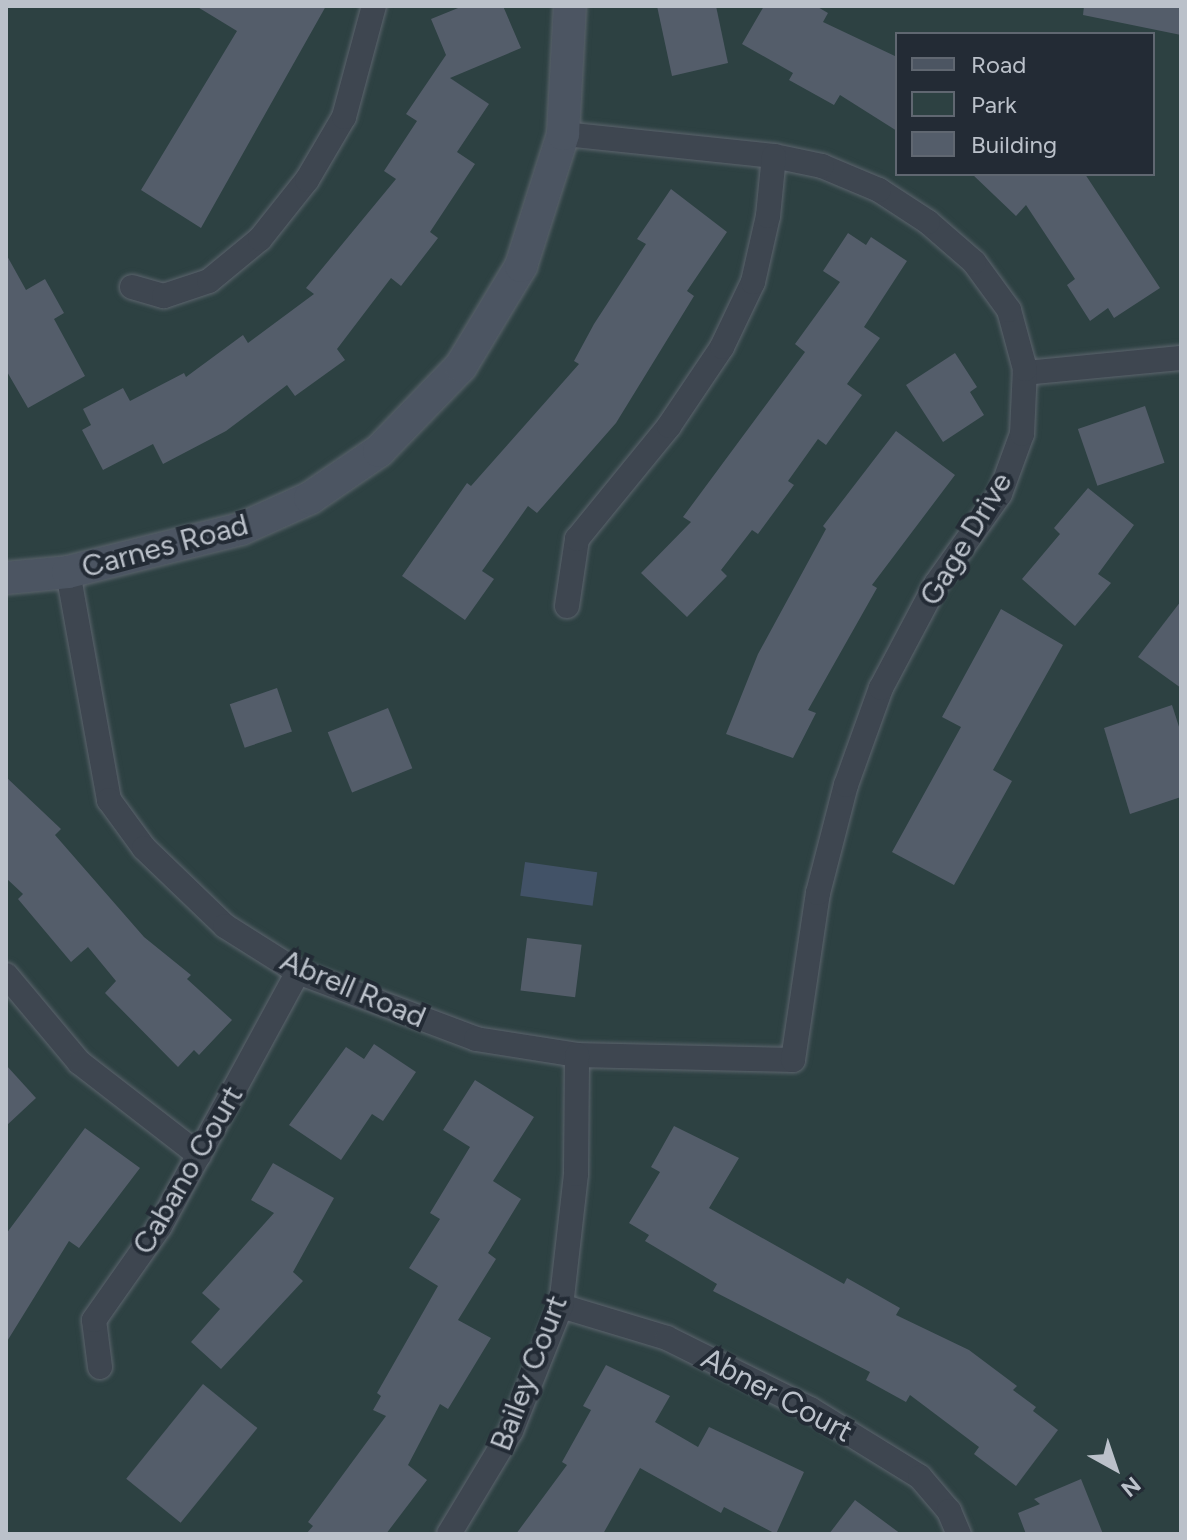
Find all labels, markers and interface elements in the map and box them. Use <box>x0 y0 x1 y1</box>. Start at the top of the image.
legend <box>895 32 1155 176</box>
text: Road <box>971 50 1026 79</box>
text: Park <box>971 90 1017 119</box>
text: Building <box>971 130 1057 159</box>
street label: Gage Drive <box>912 466 1020 612</box>
street label: Carnes Road <box>78 507 252 585</box>
street label: Abrell Road <box>275 942 431 1036</box>
street label: Cabano Court <box>125 1079 251 1261</box>
street label: Bailey Court <box>483 1290 575 1456</box>
street label: Abner Court <box>695 1340 859 1450</box>
north arrow <box>1075 1428 1155 1508</box>
text: N <box>1116 1471 1146 1503</box>

